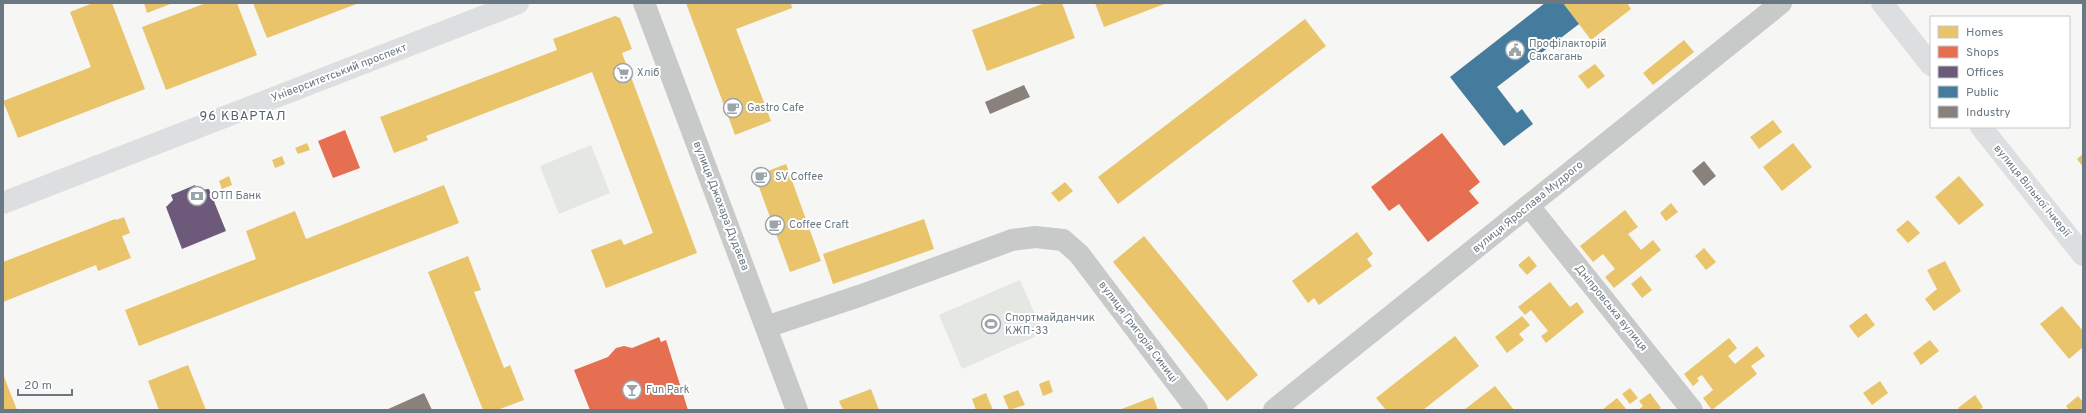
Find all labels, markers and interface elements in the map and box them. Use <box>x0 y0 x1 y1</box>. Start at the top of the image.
legend <box>1930 16 2070 128</box>
text: Homes <box>1966 25 2003 41</box>
place label: Профілакторій Саксагань <box>1529 37 1607 64</box>
public building icon: Профілакторій Саксагань <box>1504 39 1526 61</box>
street label: Університетський проспект <box>269 41 409 105</box>
text: Shops <box>1966 45 1999 61</box>
supermarket icon: Хліб <box>612 62 634 84</box>
text: Offices <box>1966 65 2004 81</box>
place label: Хліб <box>637 66 659 80</box>
text: Public <box>1966 85 1999 101</box>
cafe icon: Gastro Cafe <box>722 97 744 119</box>
place label: Gastro Cafe <box>747 101 804 115</box>
text: Industry <box>1966 105 2011 121</box>
district label: 96 КВАРТАЛ <box>199 109 287 125</box>
street label: вулиця Джохара Дудаєва <box>690 139 752 273</box>
street label: вулиця Вільної Ічкерії <box>1990 142 2074 240</box>
street label: вулиця Ярослава Мудрого <box>1470 158 1586 256</box>
cafe icon: SV Coffee <box>750 166 772 188</box>
place label: SV Coffee <box>775 170 823 184</box>
bank icon: ОТП Банк <box>186 185 208 207</box>
place label: ОТП Банк <box>211 189 261 203</box>
cafe icon: Coffee Craft <box>764 214 786 236</box>
place label: Coffee Craft <box>789 218 849 232</box>
street label: Дніпровська вулиця <box>1572 262 1650 354</box>
street label: вулиця Григорія Синиці <box>1095 279 1181 385</box>
place label: Спортмайданчик КЖП-33 <box>1005 311 1095 338</box>
sports icon: Спортмайданчик КЖП-33 <box>980 313 1002 335</box>
scale bar <box>18 371 72 397</box>
text: 20 m <box>24 378 52 394</box>
bar icon: Fun Park <box>621 379 643 401</box>
place label: Fun Park <box>646 383 690 397</box>

